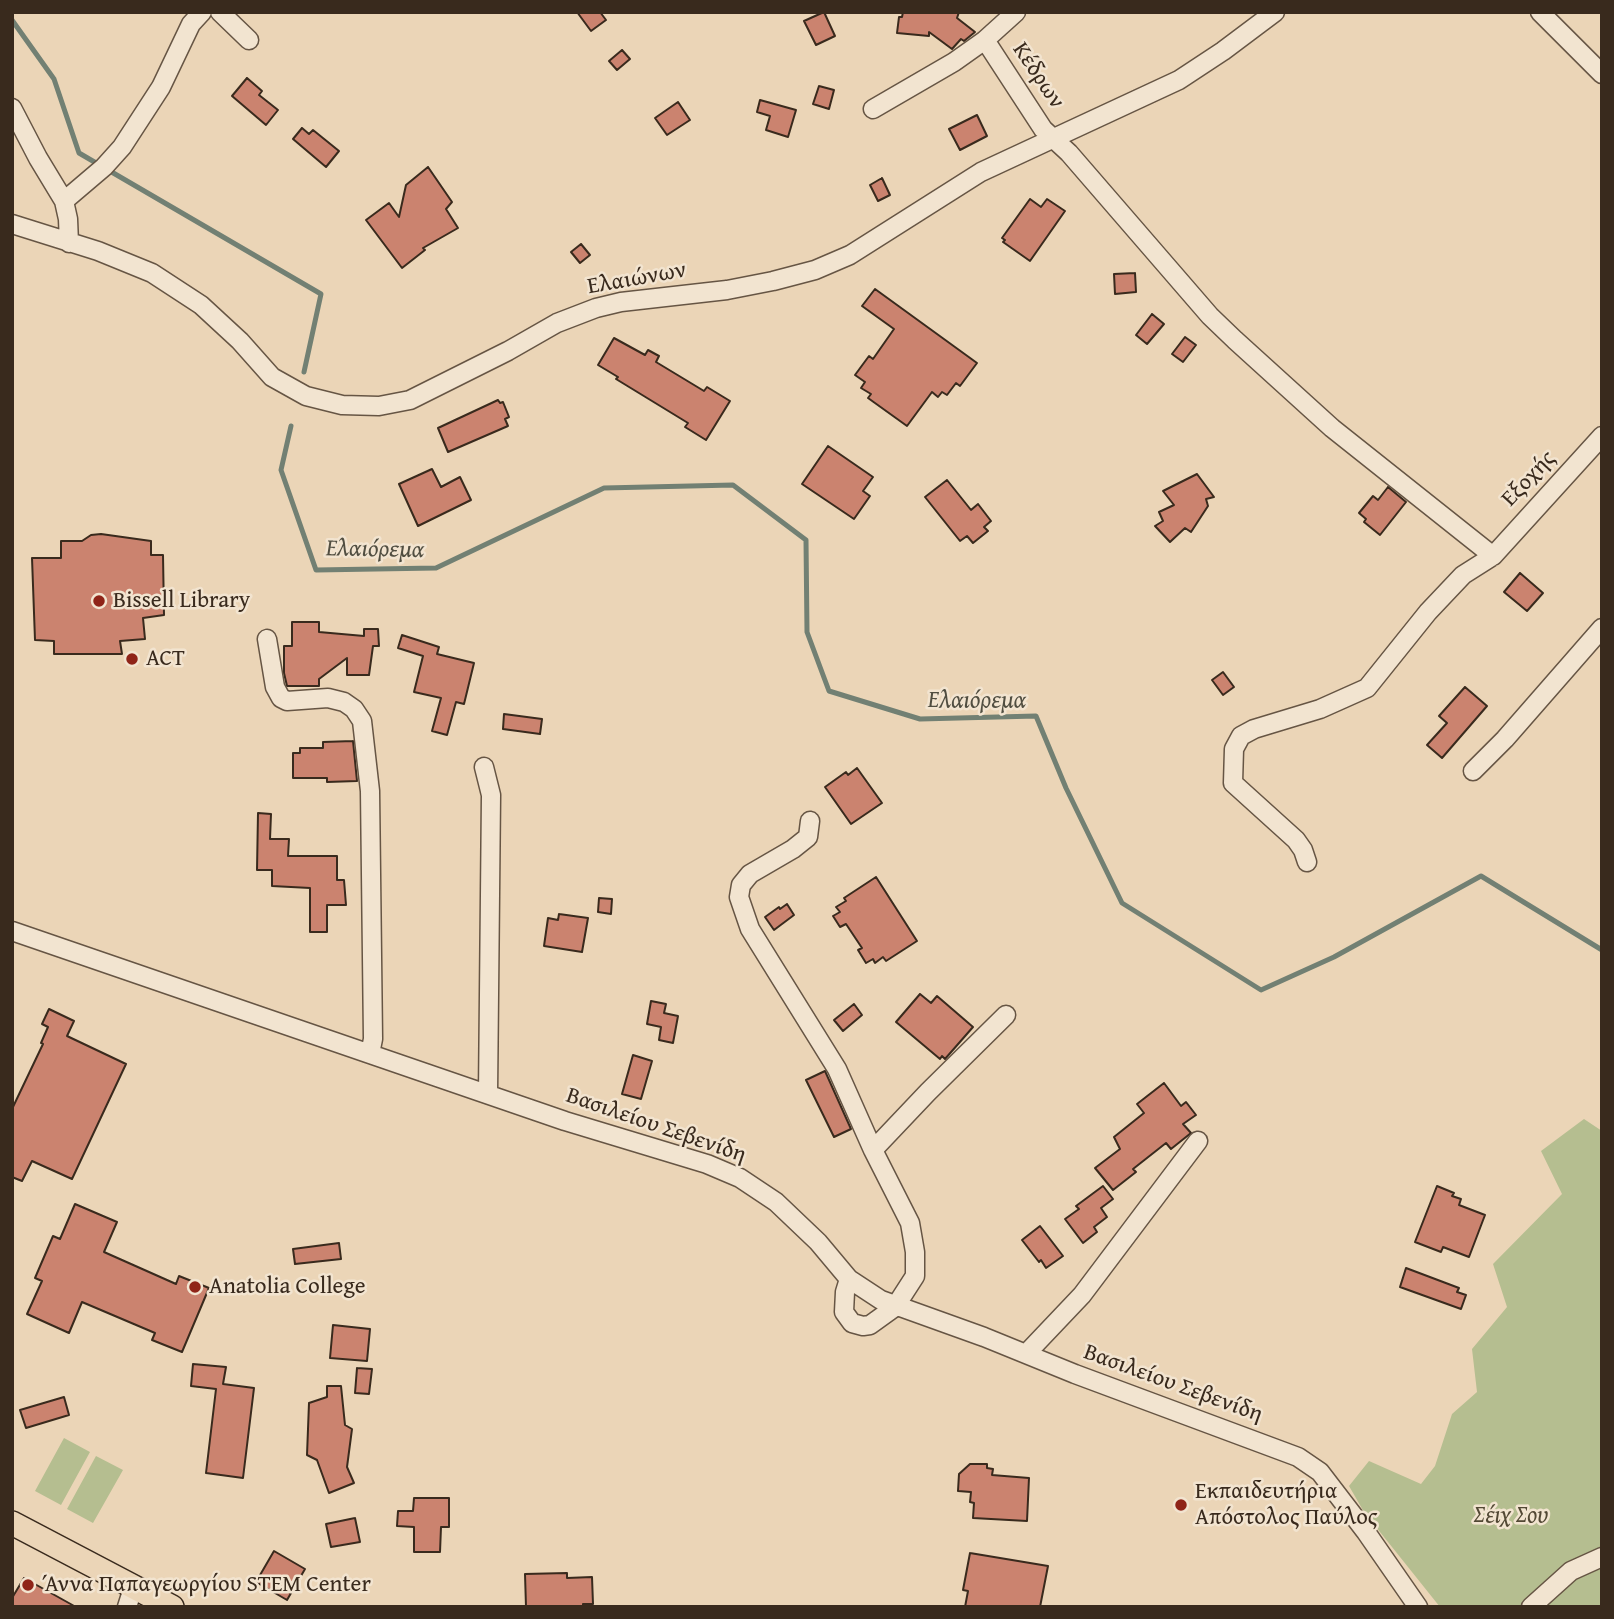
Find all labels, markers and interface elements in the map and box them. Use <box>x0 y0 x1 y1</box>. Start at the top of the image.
street label: Κέδρων <box>1006 38 1070 114</box>
street label: Ελαιώνων <box>585 257 689 301</box>
street label: Εξοχής <box>1496 445 1562 513</box>
water label: Ελαιόρεμα <box>326 535 424 565</box>
place label: Bissell Library <box>113 587 250 615</box>
marker: Bissell Library <box>91 593 107 609</box>
place label: ACT <box>146 645 185 673</box>
marker: ACT <box>124 651 140 667</box>
water label: Ελαιόρεμα <box>928 687 1026 715</box>
street label: Βασιλείου Σεβενίδη <box>562 1082 750 1170</box>
place label: Anatolia College <box>209 1273 366 1301</box>
marker: Anatolia College <box>187 1279 203 1295</box>
street label: Βασιλείου Σεβενίδη <box>1080 1339 1266 1429</box>
place label: Εκπαιδευτήρια Απόστολος Παύλος <box>1195 1478 1378 1532</box>
marker: Εκπαιδευτήρια Απόστολος Παύλος <box>1173 1497 1189 1513</box>
park label: Σέιχ Σου <box>1473 1502 1549 1530</box>
place label: Άννα Παπαγεωργίου STEM Center <box>42 1571 371 1599</box>
marker: Άννα Παπαγεωργίου STEM Center <box>20 1577 36 1593</box>

